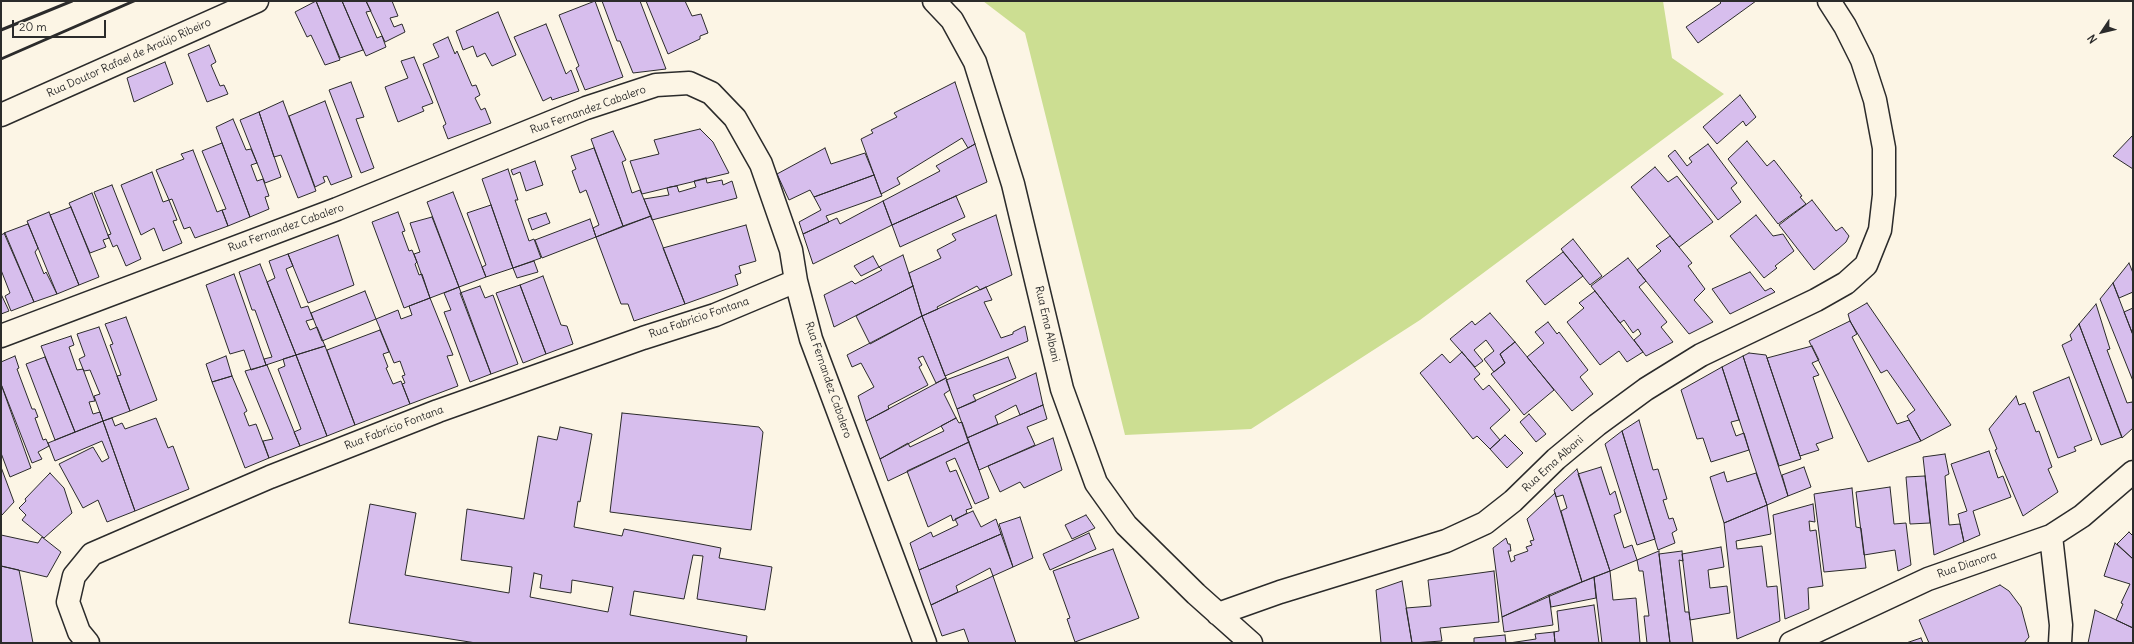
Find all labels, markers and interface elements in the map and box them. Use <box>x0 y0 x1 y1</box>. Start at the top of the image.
scale bar <box>14 12 108 38</box>
north arrow <box>2082 12 2122 52</box>
street label: Rua Doutor Rafael de Araújo Ribeiro <box>45 16 213 100</box>
text: 20 m <box>19 19 47 34</box>
text: N <box>2084 32 2100 46</box>
street label: Rua Fernandez Cabalero <box>528 83 648 137</box>
street label: Rua Fernandez Cabalero <box>226 201 346 255</box>
street label: Rua Ema Albani <box>1032 285 1062 363</box>
street label: Rua Fabrício Fontana <box>647 295 751 341</box>
street label: Rua Fernandez Cabalero <box>802 320 854 440</box>
street label: Rua Fabrício Fontana <box>343 403 445 453</box>
street label: Rua Ema Albani <box>1520 433 1586 495</box>
street label: Rua Dianora <box>1936 549 1998 581</box>

